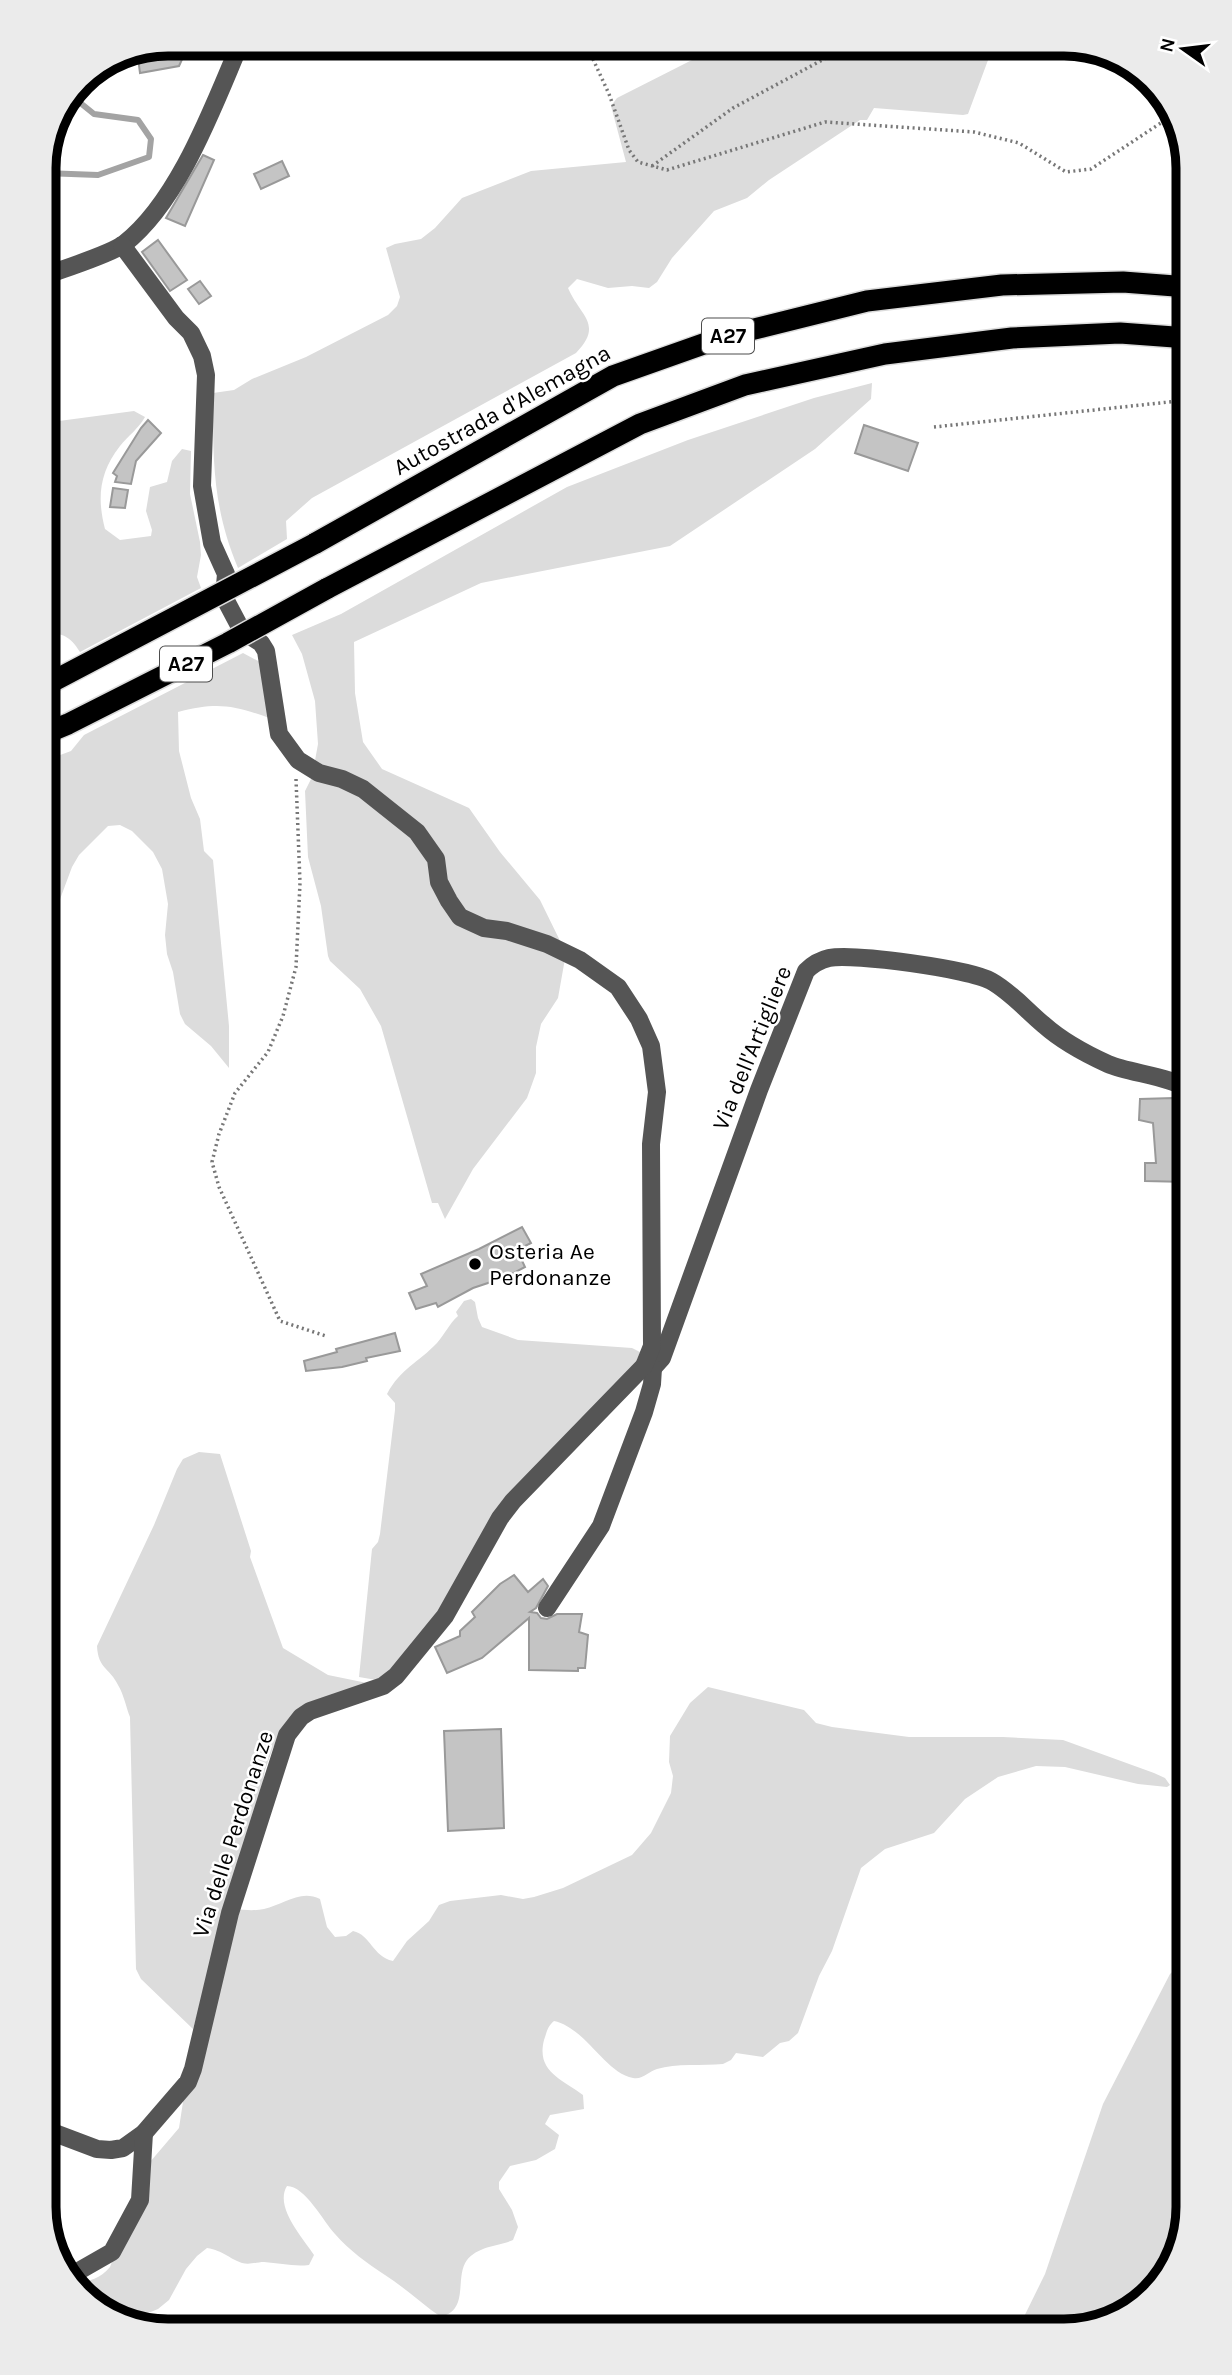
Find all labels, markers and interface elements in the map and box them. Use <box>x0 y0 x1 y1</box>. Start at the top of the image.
north arrow <box>1148 14 1218 84</box>
text: N <box>1155 36 1180 54</box>
road number: A27 <box>702 318 754 354</box>
street label: Autostrada d'Alemagna <box>389 339 615 481</box>
road number: A27 <box>160 646 212 682</box>
street label: Via dell'Artigliere <box>707 962 797 1134</box>
place label: Osteria Ae Perdonanze <box>489 1238 611 1291</box>
marker: Osteria Ae Perdonanze <box>467 1256 483 1272</box>
street label: Via delle Perdonanze <box>187 1727 279 1941</box>

